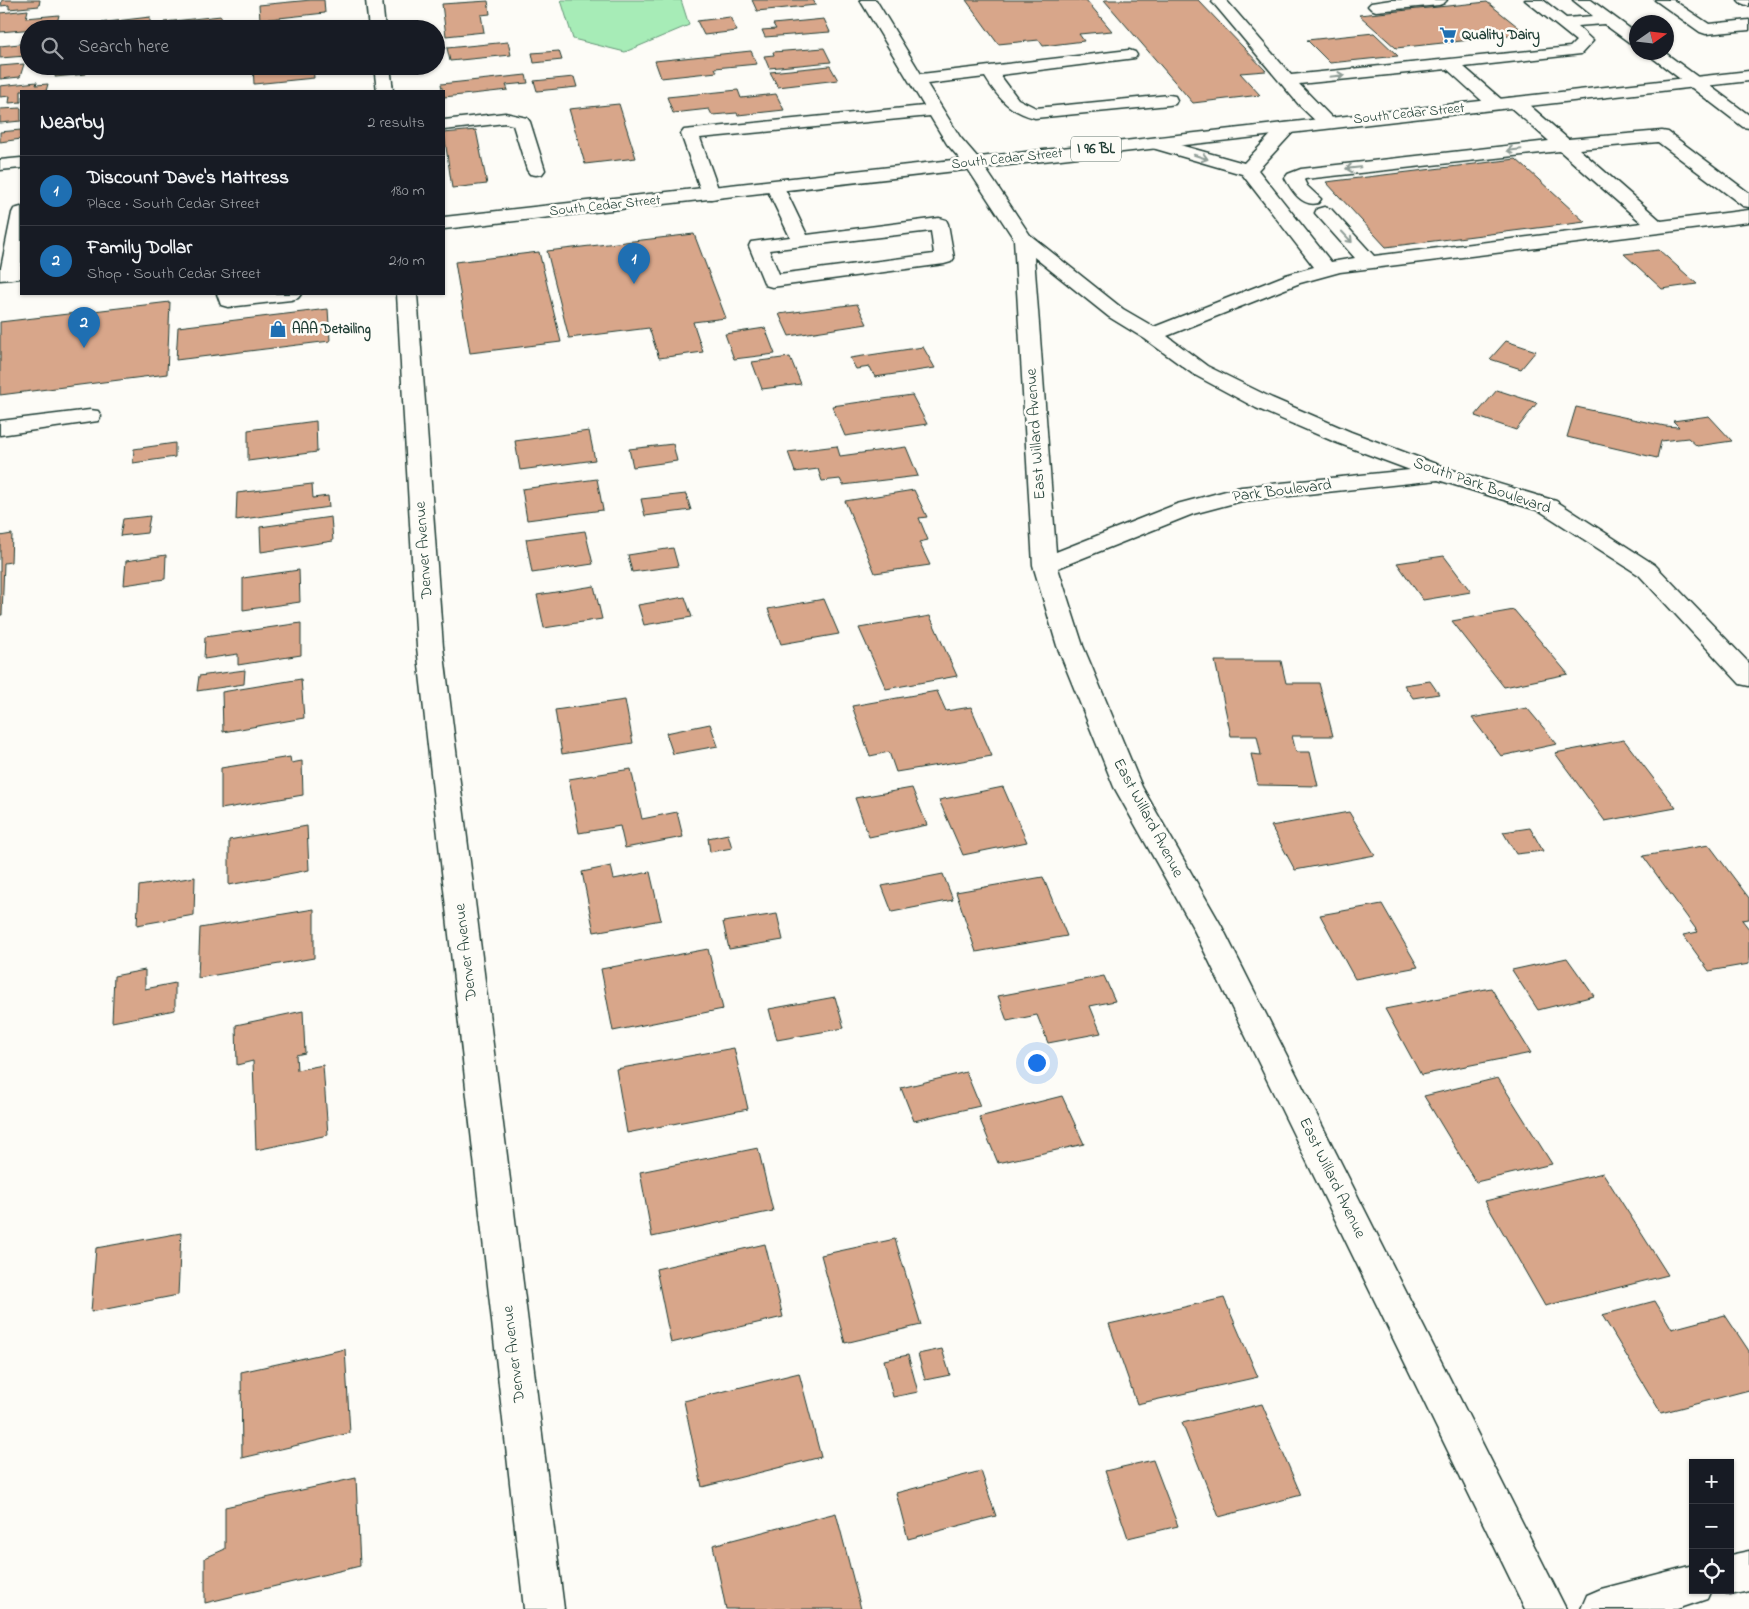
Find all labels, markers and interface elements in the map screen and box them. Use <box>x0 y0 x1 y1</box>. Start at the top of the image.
north arrow <box>1629 15 1674 60</box>
search box <box>20 20 445 75</box>
supermarket icon: Quality Dairy <box>1438 25 1458 45</box>
place label: Quality Dairy <box>1462 25 1540 48</box>
icon: search <box>38 34 66 62</box>
text: Search here <box>78 34 169 61</box>
one-way arrow <box>1328 71 1344 81</box>
street label: South Cedar Street <box>1352 98 1466 130</box>
text: Nearby <box>40 108 104 138</box>
text: 2 results <box>367 111 425 135</box>
road number: I 96 BL <box>1071 136 1121 162</box>
street label: South Cedar Street <box>950 143 1064 175</box>
one-way arrow <box>1507 145 1523 155</box>
one-way arrow <box>1193 153 1209 163</box>
one-way arrow <box>1345 163 1361 173</box>
text: Discount Dave's Mattress <box>87 165 289 192</box>
text: 1 <box>53 179 59 203</box>
text: 180 m <box>391 179 425 203</box>
street label: South Cedar Street <box>548 190 662 222</box>
text: Place · South Cedar Street <box>87 192 260 216</box>
one-way arrow <box>1341 231 1352 244</box>
text: Family Dollar <box>87 235 192 262</box>
pin: 1 <box>618 243 650 284</box>
text: 2 <box>52 249 60 273</box>
text: 210 m <box>389 249 425 273</box>
text: Shop · South Cedar Street <box>87 262 261 286</box>
pin: 2 <box>68 307 100 348</box>
shop icon: AAA Detailing <box>268 319 288 339</box>
place label: AAA Detailing <box>292 319 371 342</box>
street label: East Willard Avenue <box>1019 367 1053 501</box>
street label: South Park Boulevard <box>1410 451 1554 521</box>
street label: Park Boulevard <box>1231 473 1333 509</box>
street label: Denver Avenue <box>409 500 439 600</box>
street label: East Willard Avenue <box>1106 754 1190 883</box>
street label: Denver Avenue <box>448 901 484 1003</box>
your location <box>1024 1050 1050 1076</box>
street label: East Willard Avenue <box>1292 1114 1372 1243</box>
street label: Denver Avenue <box>496 1303 532 1405</box>
map controls <box>1689 1459 1734 1594</box>
button: + <box>1689 1459 1734 1504</box>
button: − <box>1689 1504 1734 1549</box>
button: locate <box>1689 1549 1734 1594</box>

